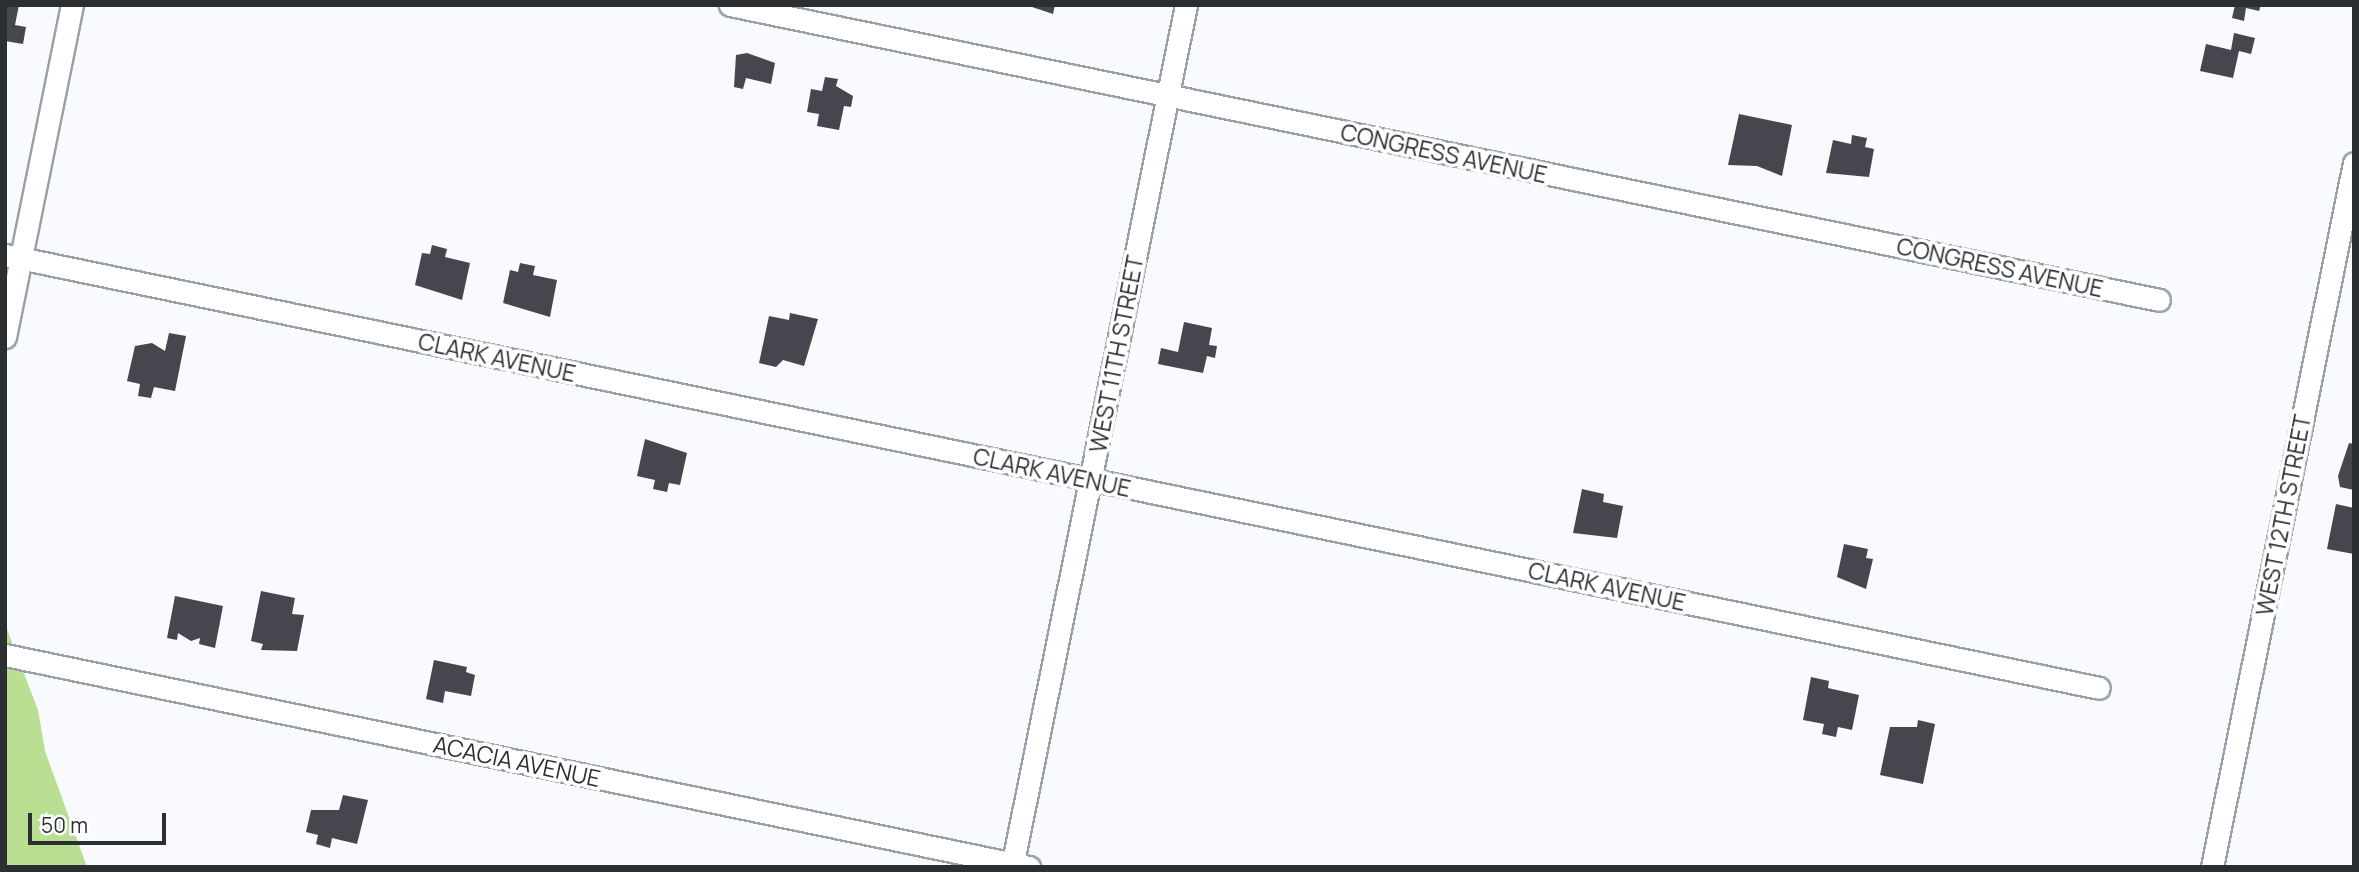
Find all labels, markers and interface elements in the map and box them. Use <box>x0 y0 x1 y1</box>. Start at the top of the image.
street label: CONGRESS AVENUE <box>1338 118 1550 188</box>
street label: CONGRESS AVENUE <box>1894 232 2106 302</box>
street label: WEST 11TH STREET <box>1083 253 1149 455</box>
street label: CLARK AVENUE <box>416 327 578 387</box>
street label: WEST 12TH STREET <box>2250 412 2316 618</box>
street label: CLARK AVENUE <box>971 442 1133 502</box>
street label: CLARK AVENUE <box>1526 556 1688 616</box>
street label: ACACIA AVENUE <box>431 730 603 792</box>
scale bar <box>32 798 170 842</box>
text: 50 m <box>41 811 88 839</box>

